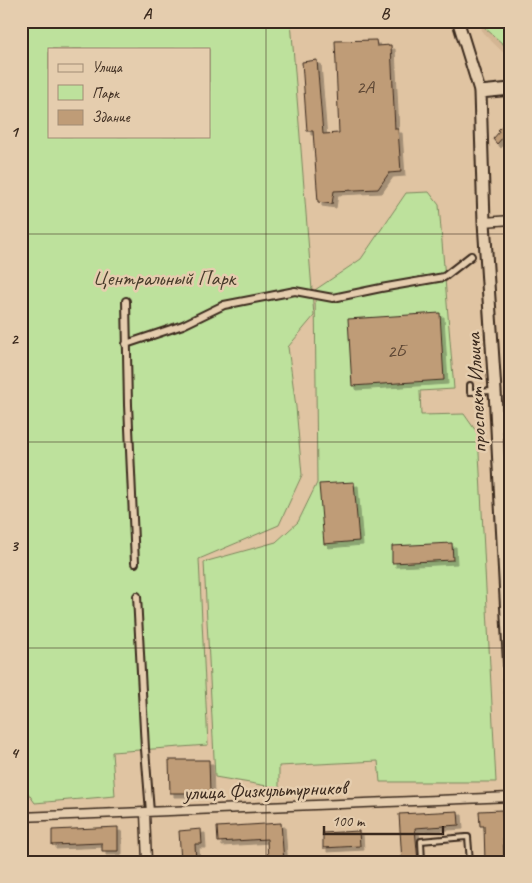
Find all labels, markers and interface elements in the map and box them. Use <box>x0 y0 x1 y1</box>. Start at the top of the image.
text: A <box>143 4 153 24</box>
text: B <box>381 4 391 24</box>
legend <box>48 48 210 138</box>
text: Улица <box>92 58 123 77</box>
house number: 2А <box>356 75 376 99</box>
text: Парк <box>92 84 120 103</box>
text: Здание <box>92 108 131 127</box>
text: 1 <box>10 122 19 142</box>
park label: Центральный Парк <box>93 265 238 291</box>
text: 2 <box>10 329 19 349</box>
street label: проспект Ильича <box>460 331 492 454</box>
house number: 2Б <box>387 339 408 363</box>
text: 3 <box>10 536 19 556</box>
text: 4 <box>10 743 19 763</box>
street label: улица Физкультурников <box>181 774 351 806</box>
scale bar <box>324 803 443 835</box>
text: 100 m <box>332 812 366 831</box>

